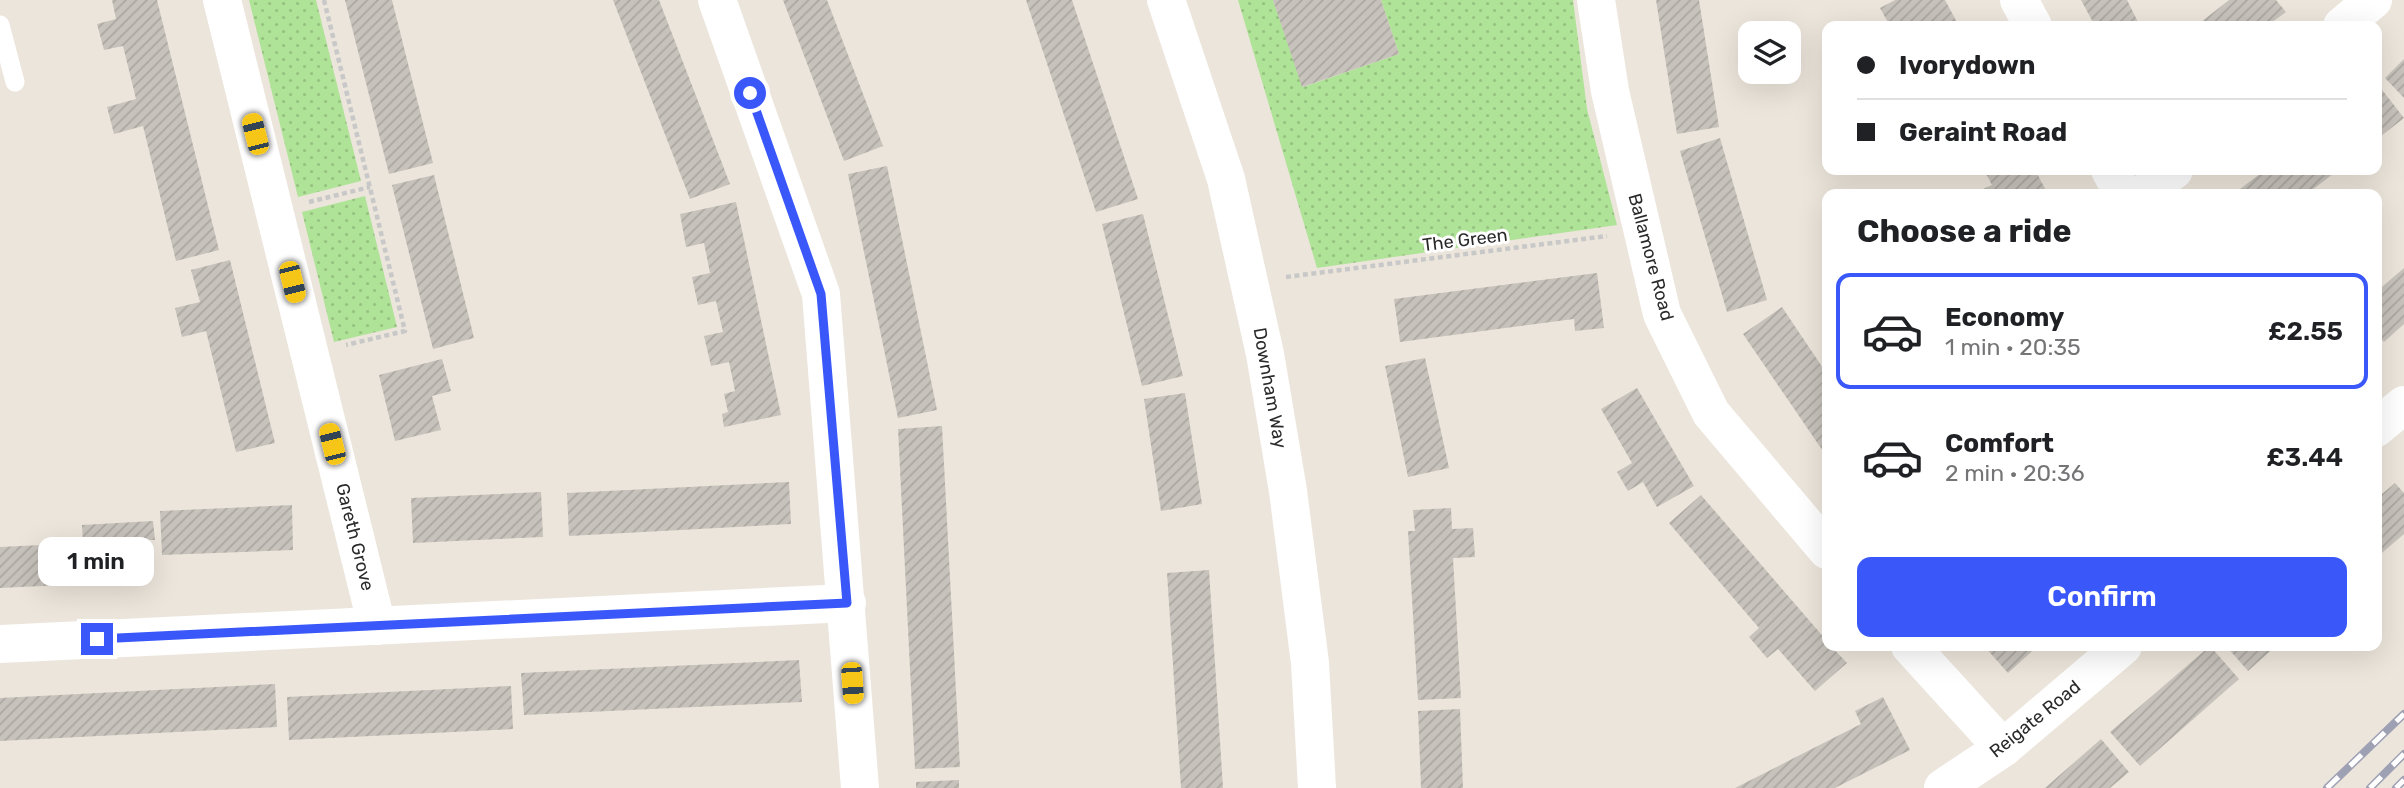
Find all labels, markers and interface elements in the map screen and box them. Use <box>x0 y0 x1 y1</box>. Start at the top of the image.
map controls <box>1738 21 1801 84</box>
button: layers <box>1738 21 1801 84</box>
text: Ivorydown <box>1899 50 2036 81</box>
route start <box>734 77 766 109</box>
car <box>240 111 271 157</box>
text: Geraint Road <box>1899 117 2067 148</box>
street label: Ballamore Road <box>1623 191 1679 323</box>
text: Choose a ride <box>1857 212 2071 250</box>
street label: The Green <box>1421 224 1509 256</box>
car <box>277 259 308 305</box>
icon: car <box>1861 300 1924 363</box>
text: Economy <box>1945 302 2064 333</box>
text: £2.55 <box>2268 316 2343 347</box>
street label: Downham Way <box>1249 326 1291 450</box>
text: 1 min · 20:35 <box>1945 333 2081 361</box>
car <box>317 421 348 467</box>
icon: car <box>1861 426 1924 489</box>
text: Comfort <box>1945 428 2054 459</box>
text: £3.44 <box>2266 442 2343 473</box>
text: 2 min · 20:36 <box>1945 459 2085 487</box>
street label: Gareth Grove <box>331 481 379 593</box>
callout: 1 min <box>39 538 155 586</box>
text: 1 min <box>67 547 125 575</box>
button: Confirm <box>1857 557 2347 637</box>
route end <box>81 623 113 655</box>
car <box>841 661 864 705</box>
street label: Reigate Road <box>1985 676 2085 762</box>

